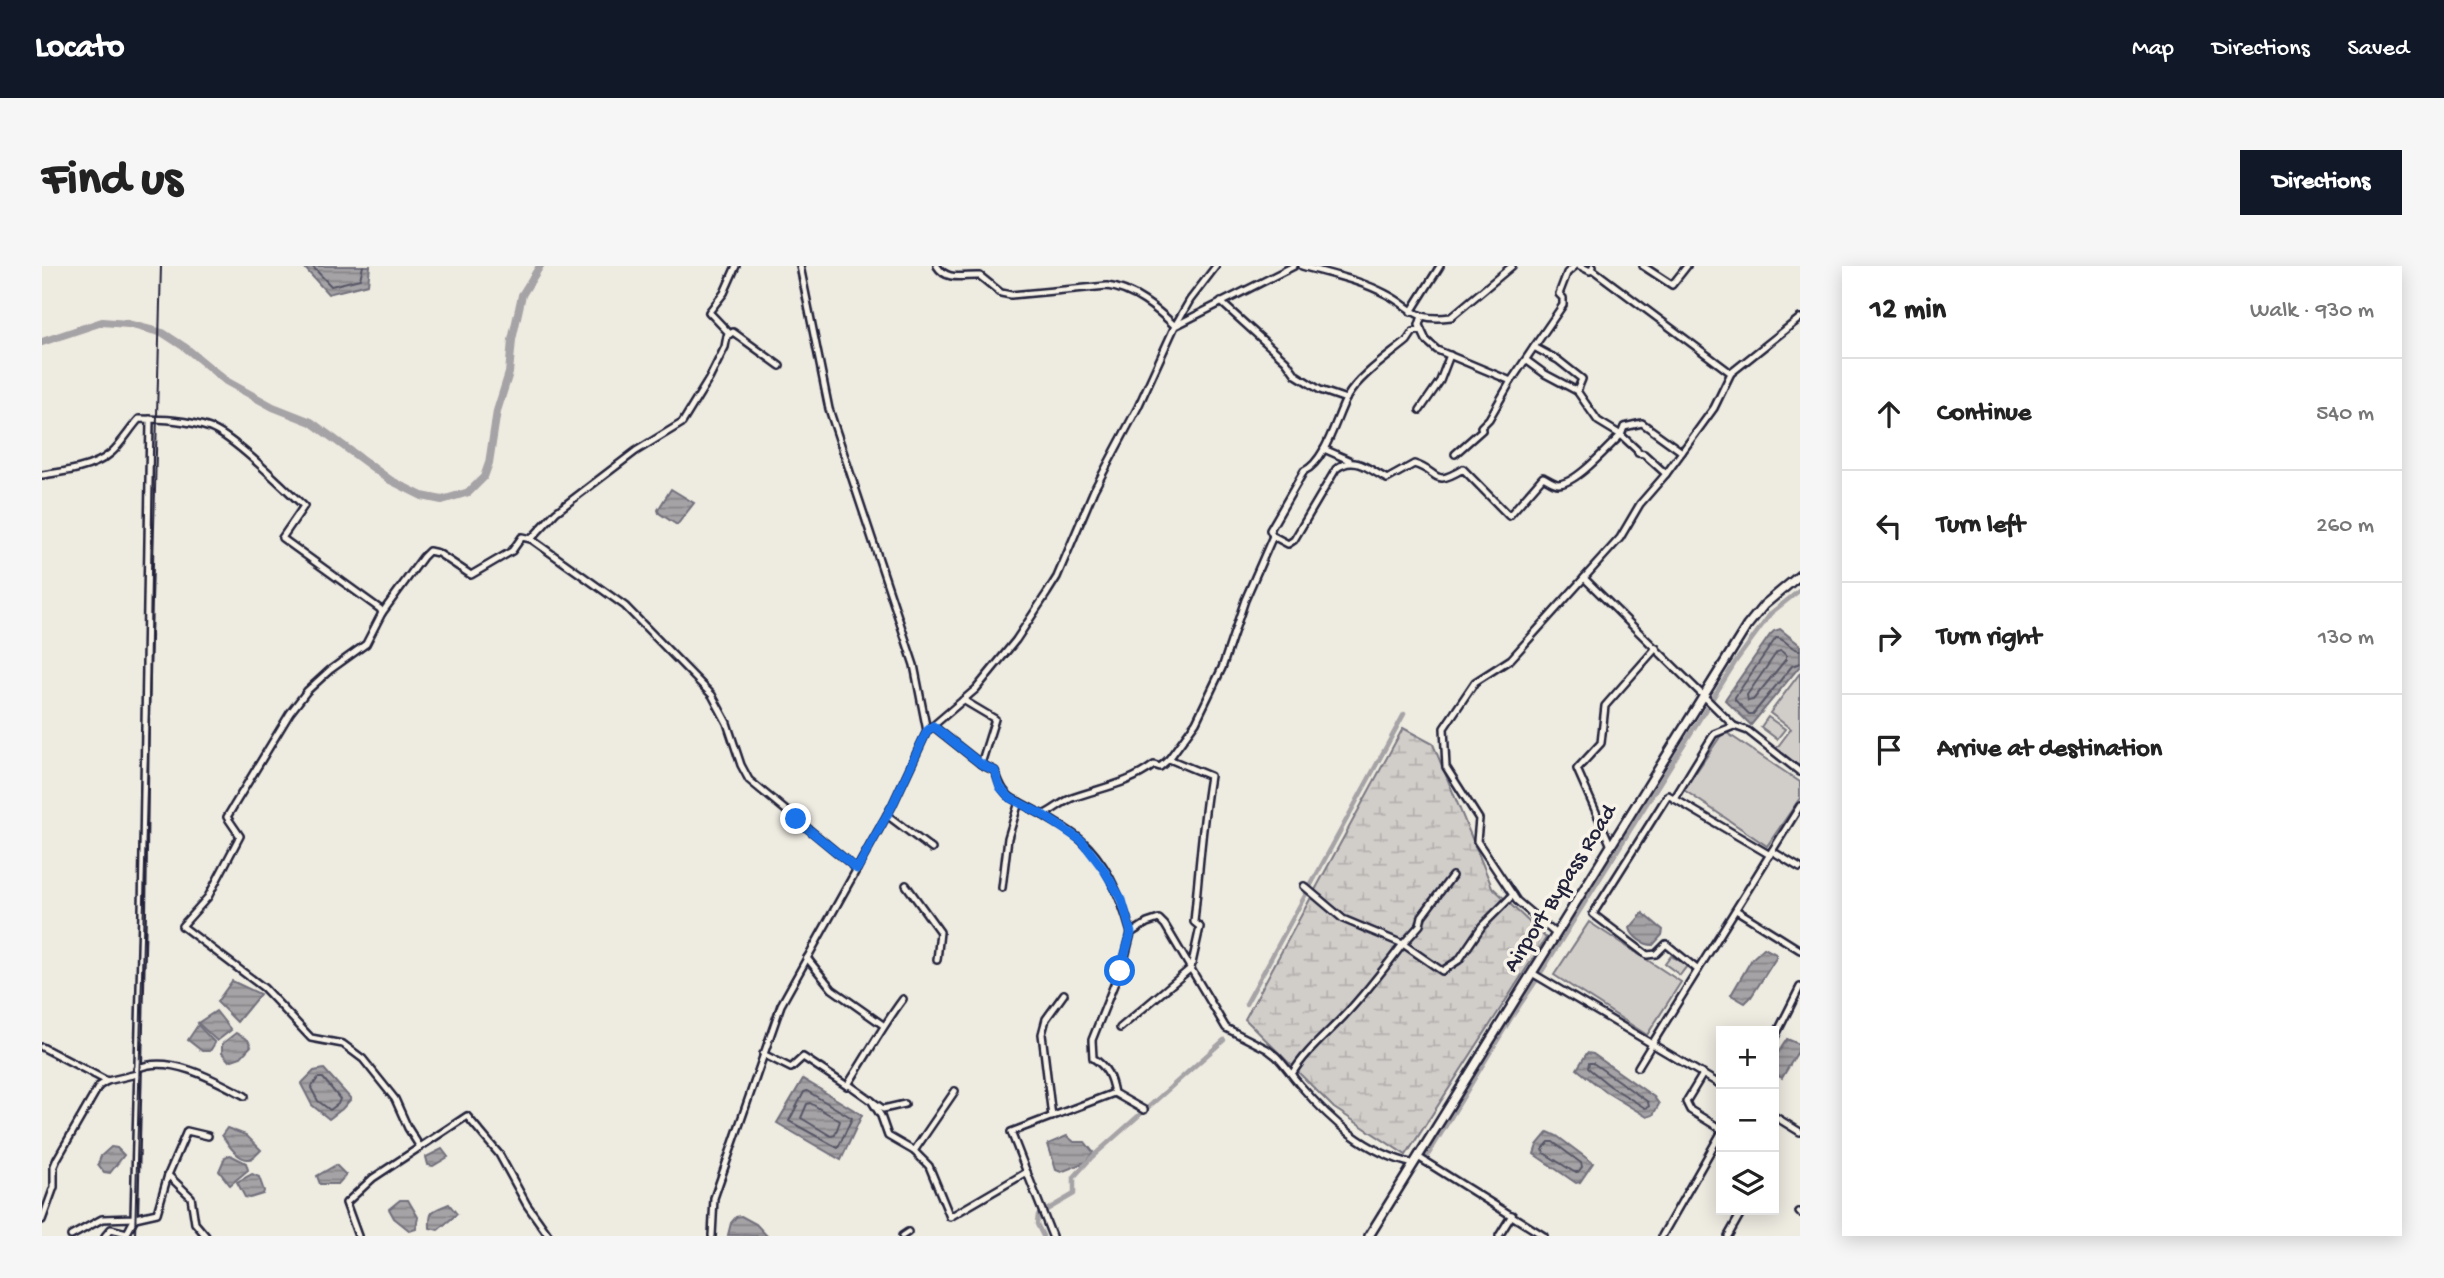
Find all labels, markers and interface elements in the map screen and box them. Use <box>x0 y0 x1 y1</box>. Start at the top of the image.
text: Locato <box>35 30 124 68</box>
text: Map <box>2132 35 2174 64</box>
text: Directions <box>2212 35 2310 64</box>
text: Saved <box>2348 35 2409 64</box>
button: Directions <box>2240 150 2402 215</box>
text: Find us <box>42 153 182 211</box>
text: 12 min <box>1870 294 1946 329</box>
text: Walk · 930 m <box>2250 298 2374 325</box>
icon: ahead <box>1870 395 1908 433</box>
text: Continue <box>1937 399 2031 430</box>
text: 540 m <box>2316 401 2374 428</box>
icon: left <box>1870 507 1908 545</box>
text: Turn left <box>1937 511 2025 542</box>
text: 260 m <box>2316 513 2374 540</box>
icon: right <box>1870 619 1908 657</box>
text: Turn right <box>1937 623 2041 654</box>
text: 130 m <box>2318 625 2374 652</box>
icon: arrive <box>1870 731 1908 769</box>
text: Arrive at destination <box>1937 735 2162 766</box>
street label: Airport Bypass Road <box>1498 799 1624 978</box>
route end <box>780 803 811 834</box>
route start <box>1104 955 1135 986</box>
map controls <box>1716 1026 1779 1215</box>
button: + <box>1716 1026 1779 1089</box>
button: − <box>1716 1089 1779 1152</box>
button: layers <box>1716 1152 1779 1215</box>

